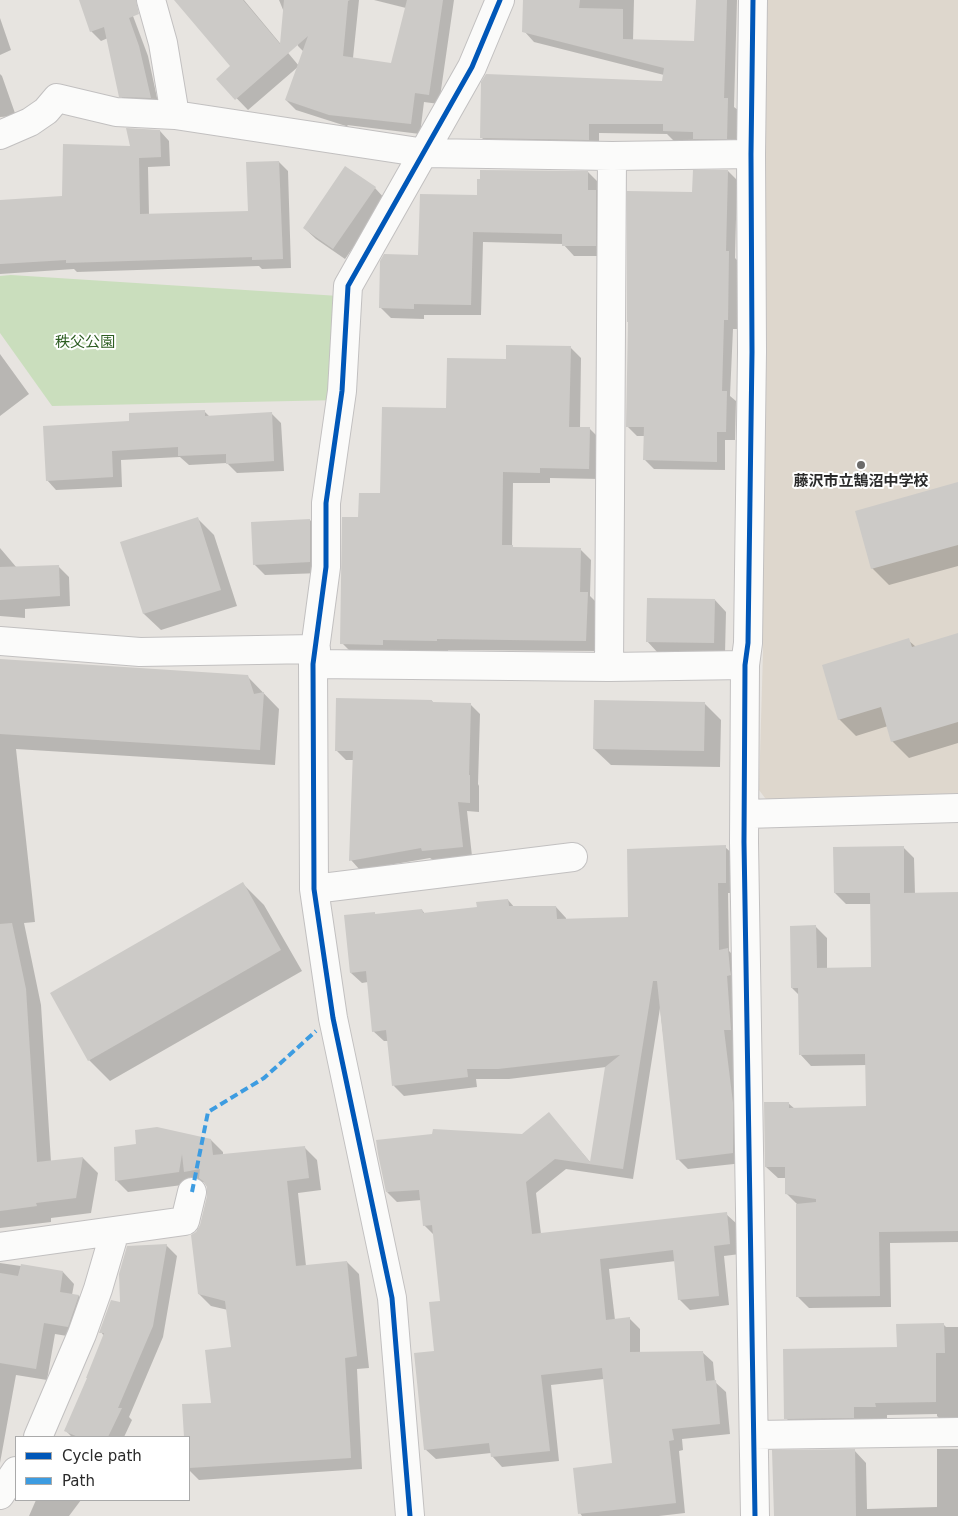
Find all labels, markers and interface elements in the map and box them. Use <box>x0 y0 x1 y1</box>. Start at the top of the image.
park label: 秩父公園 <box>55 334 115 352</box>
marker: 藤沢市立鵠沼中学校 <box>855 459 867 471</box>
place label: 藤沢市立鵠沼中学校 <box>794 473 928 491</box>
legend <box>15 1436 190 1501</box>
text: Cycle path <box>62 1447 142 1465</box>
text: Path <box>62 1472 95 1490</box>

